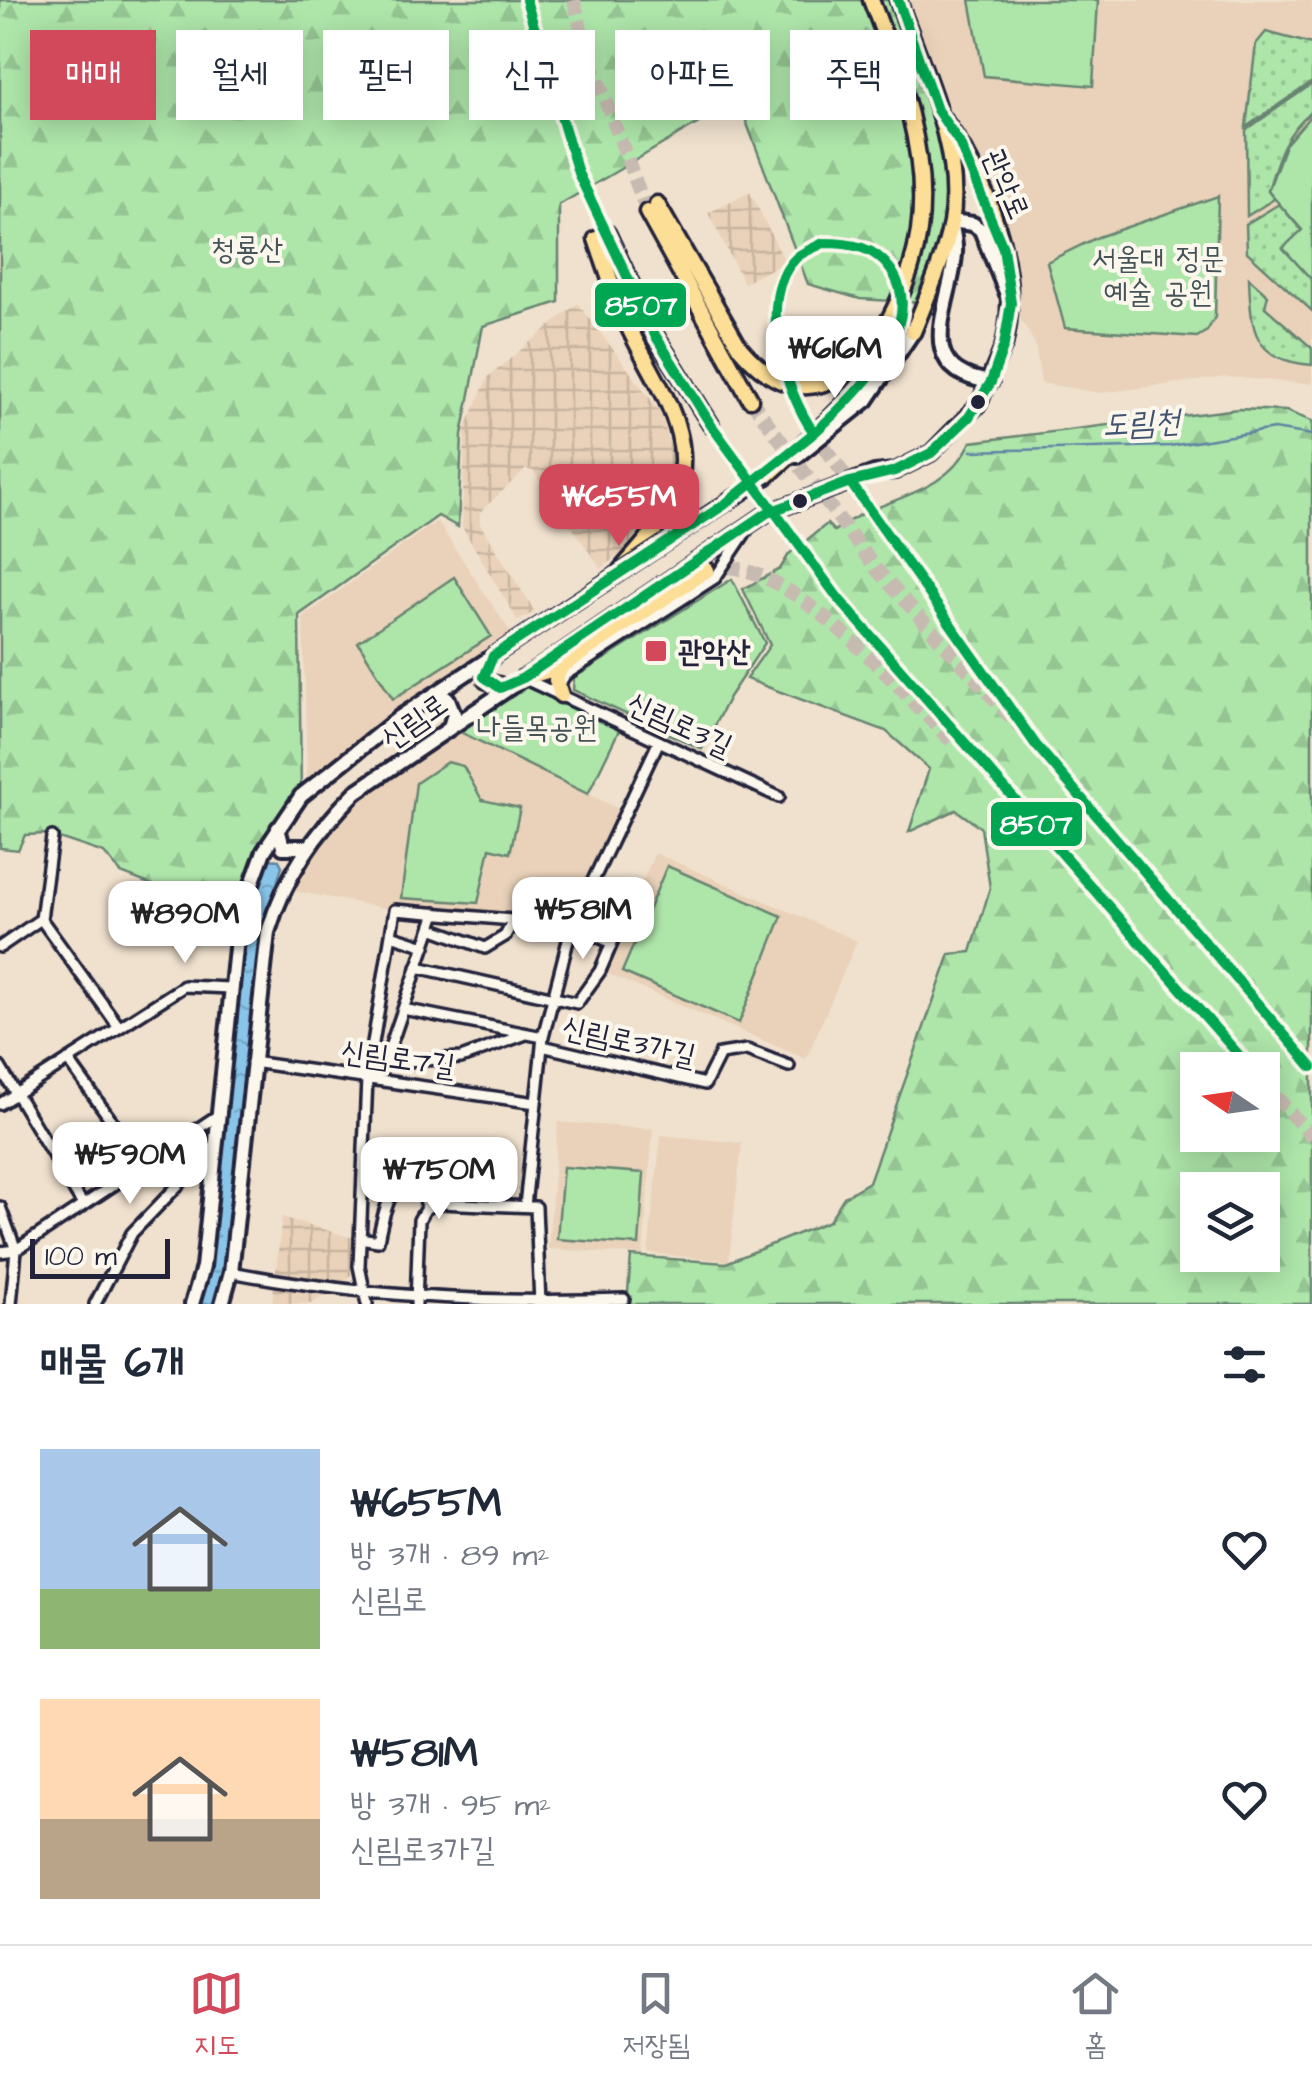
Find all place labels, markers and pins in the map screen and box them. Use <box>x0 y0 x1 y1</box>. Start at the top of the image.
pin: ₩616M <box>765 316 905 401</box>
unlabelled marker <box>968 392 988 412</box>
pin: ₩655M <box>549 464 689 549</box>
unlabelled marker <box>790 491 810 511</box>
place label: 관악산 <box>678 631 751 673</box>
marker: 관악산 <box>643 638 669 664</box>
pin: ₩581M <box>513 877 653 962</box>
pin: ₩890M <box>115 881 255 966</box>
pin: ₩590M <box>60 1122 200 1207</box>
pin: ₩750M <box>369 1137 509 1222</box>

